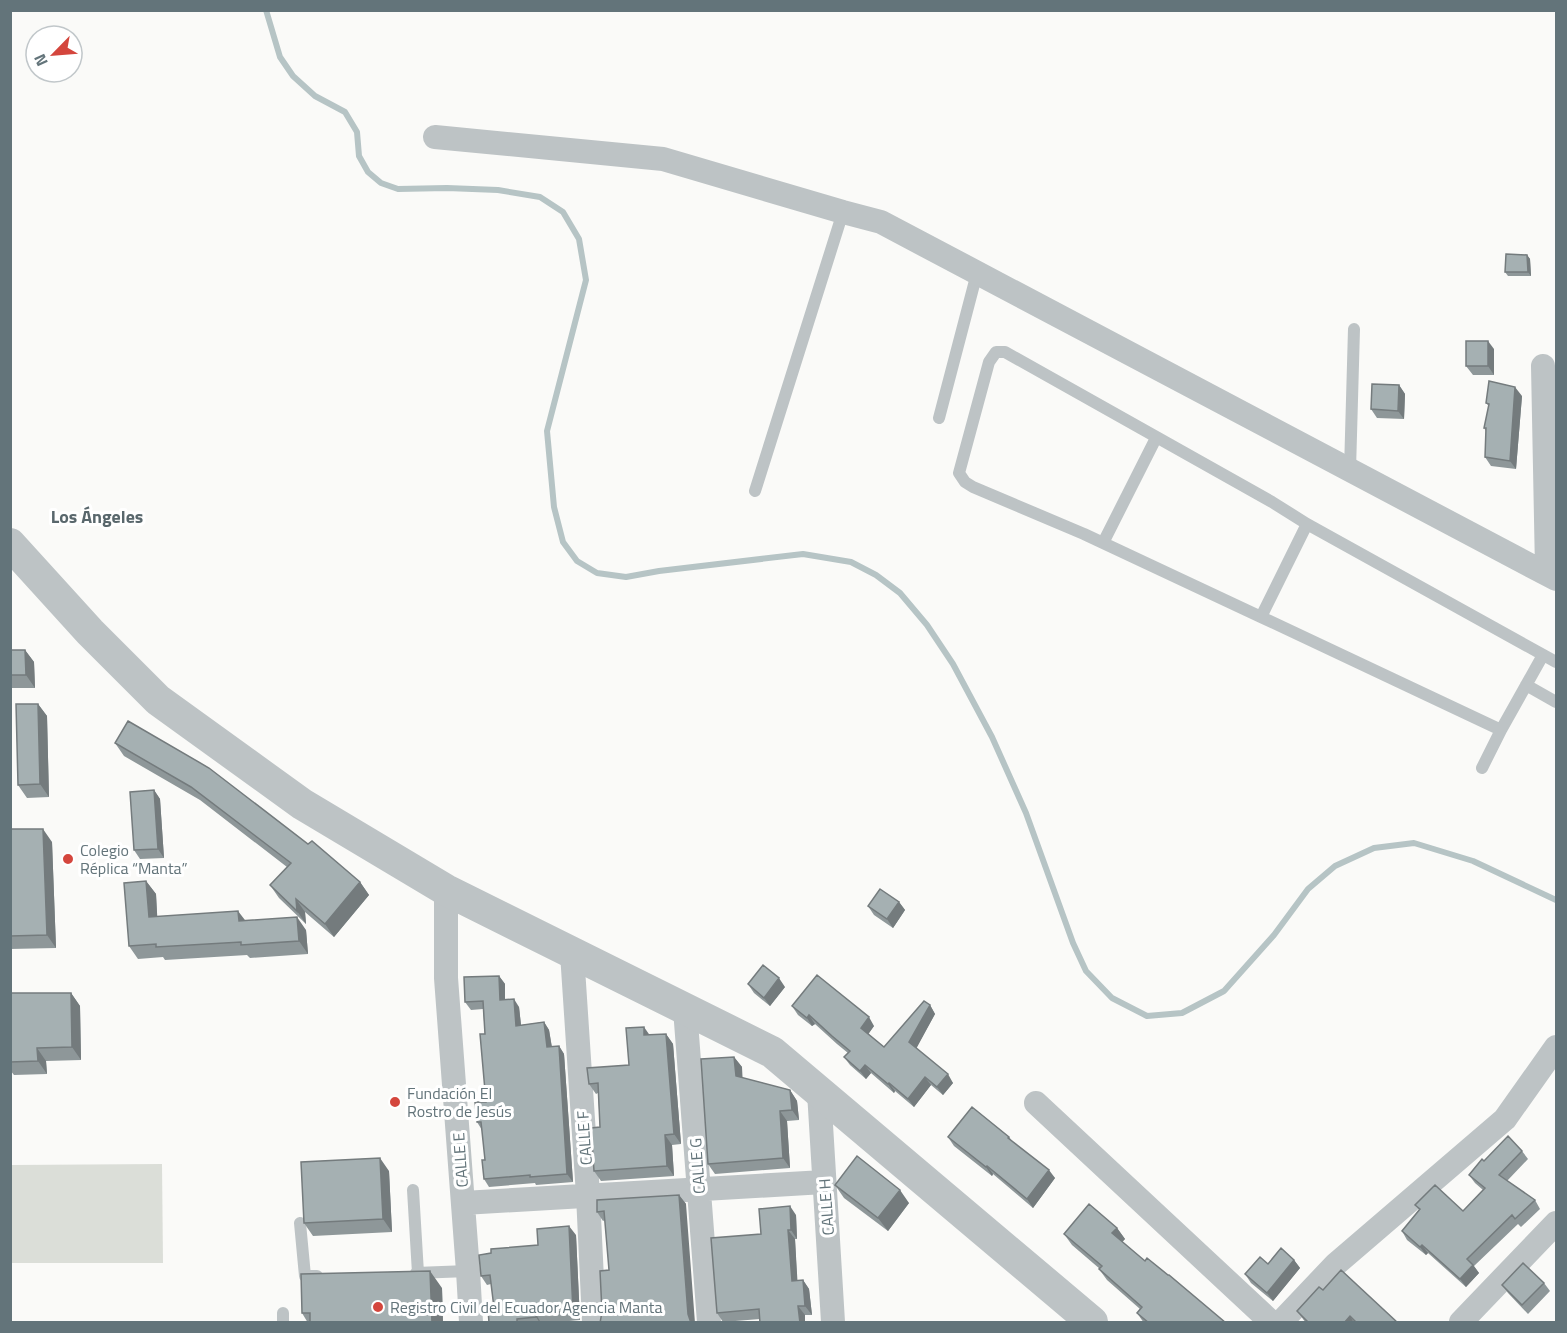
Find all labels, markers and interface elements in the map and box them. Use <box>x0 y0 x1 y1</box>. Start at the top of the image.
north arrow <box>24 24 84 84</box>
text: N <box>27 50 54 70</box>
district label: Los Ángeles <box>51 503 143 530</box>
place label: Colegio Réplica “Manta” <box>80 838 188 880</box>
marker: Colegio Réplica “Manta” <box>61 852 75 866</box>
place label: Fundación El Rostro de Jesús <box>407 1081 512 1123</box>
marker: Fundación El Rostro de Jesús <box>388 1095 402 1109</box>
street label: CALLE F <box>570 1110 598 1166</box>
street label: CALLE E <box>446 1132 474 1188</box>
street label: CALLE G <box>683 1137 711 1195</box>
street label: CALLE H <box>812 1178 840 1236</box>
place label: Registro Civil del Ecuador Agencia Manta <box>390 1295 662 1319</box>
marker: Registro Civil del Ecuador Agencia Manta <box>371 1300 385 1314</box>

